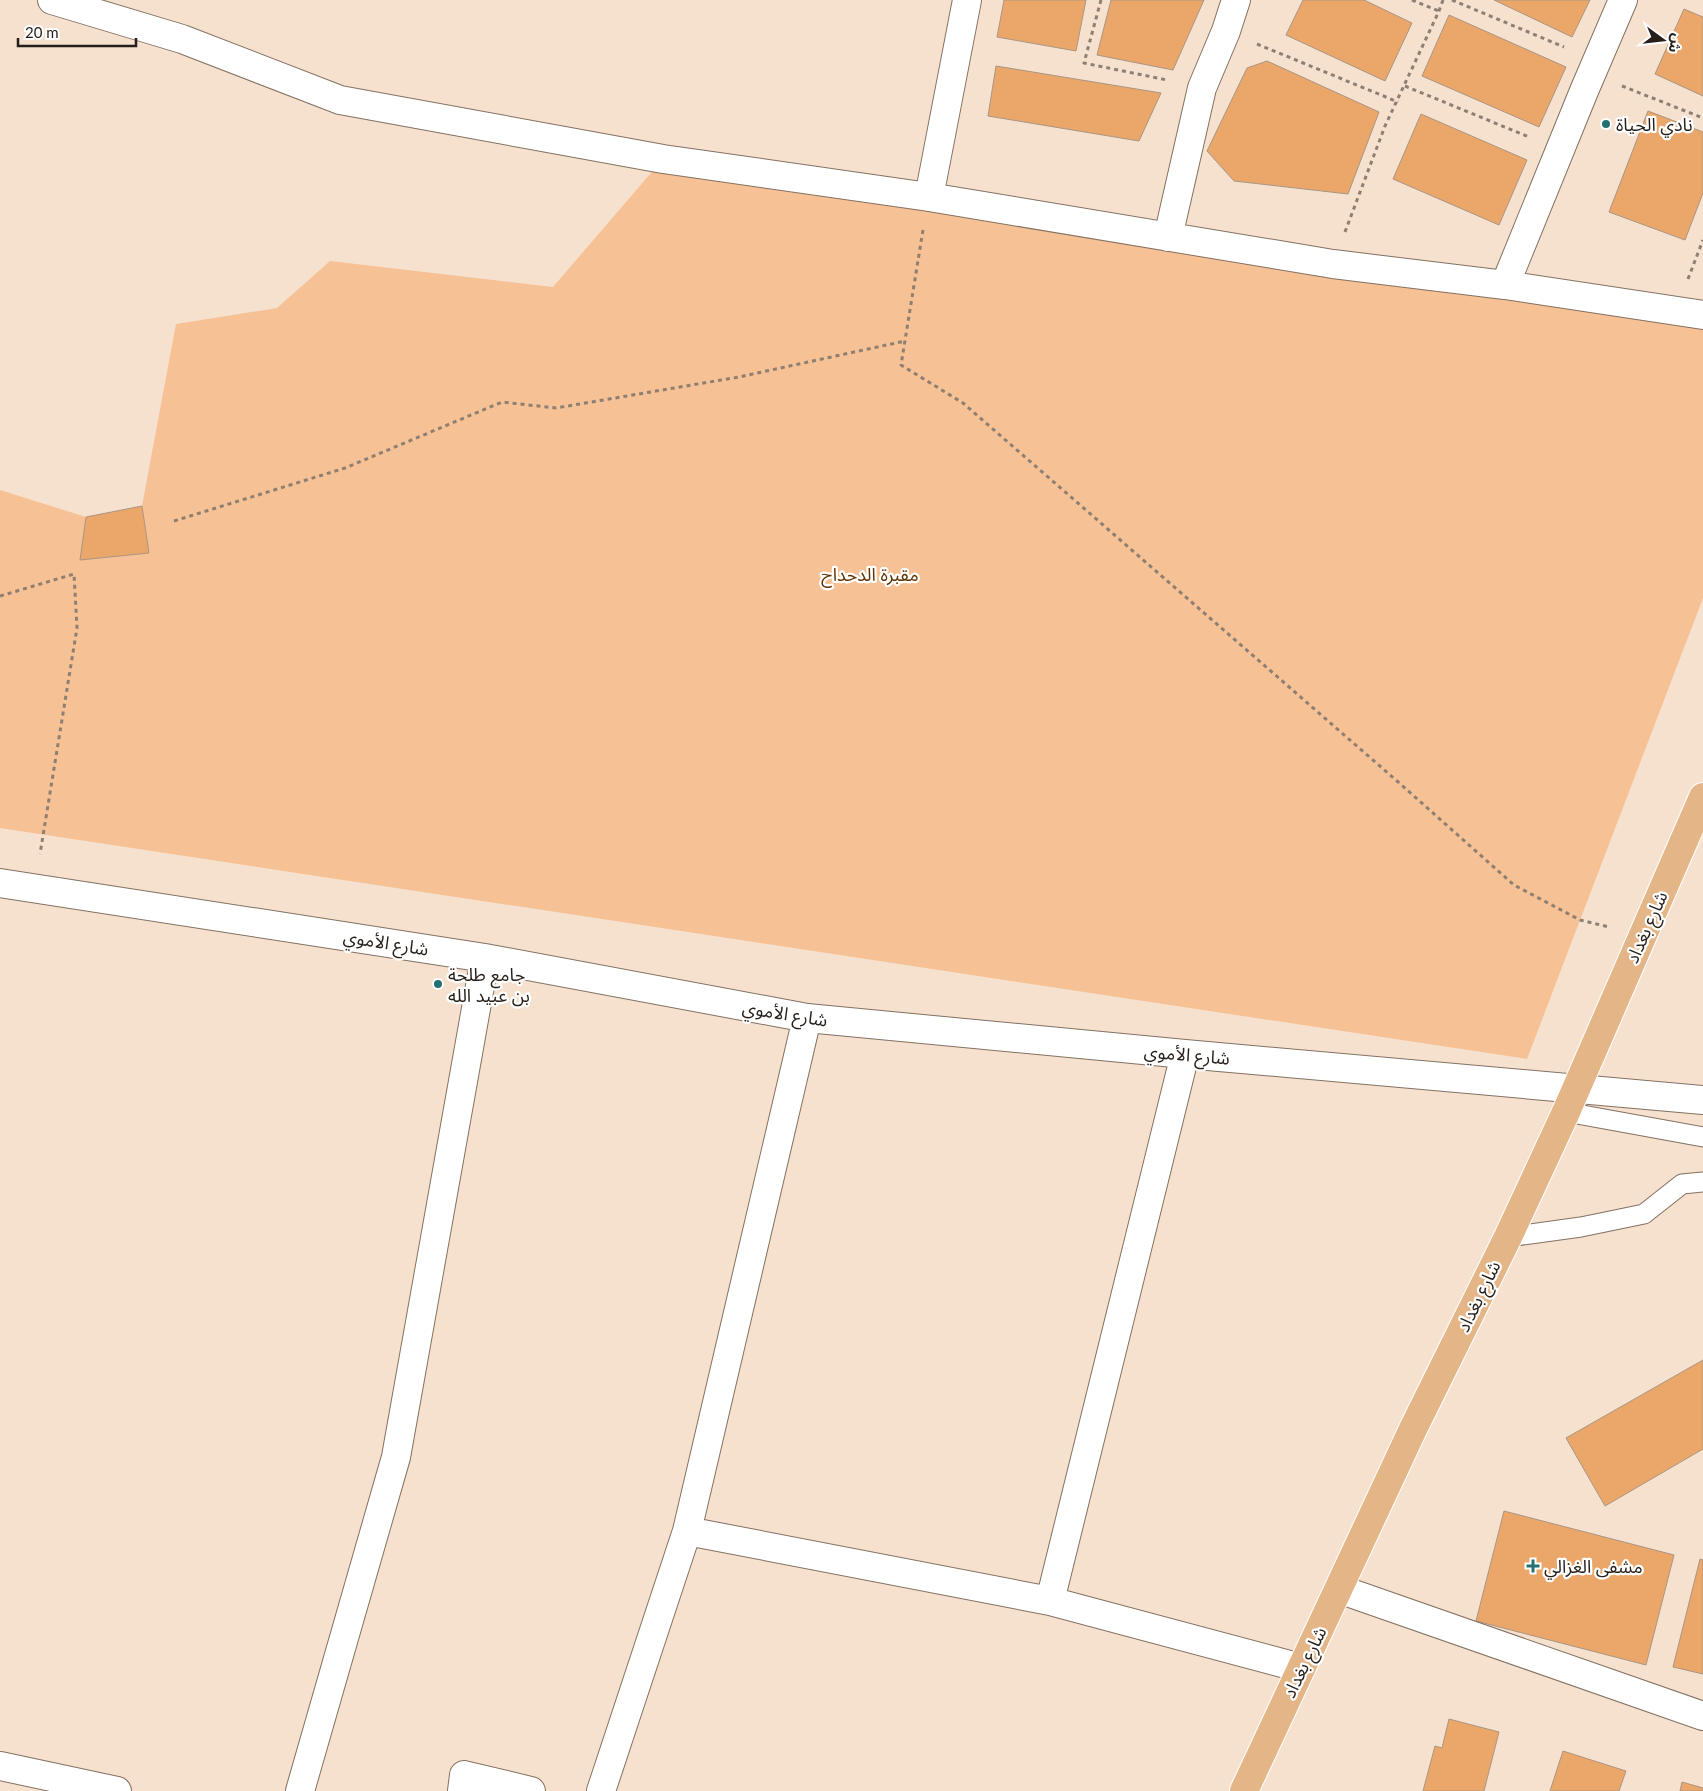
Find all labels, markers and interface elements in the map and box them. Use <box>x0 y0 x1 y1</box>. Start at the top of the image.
scale bar <box>18 15 135 47</box>
north arrow <box>1638 15 1688 65</box>
text: 20 m <box>25 23 59 41</box>
text: ش <box>1665 32 1687 55</box>
place label: نادي الحياة <box>1616 113 1693 138</box>
marker: نادي الحياة <box>1600 118 1612 130</box>
park label: مقبرة الدحداح <box>821 563 919 588</box>
street label: شارع بغداد <box>1620 888 1675 968</box>
street label: شارع الأموي <box>341 924 430 964</box>
place label: جامع طلحة بن عبيد الله <box>448 963 530 1007</box>
marker: جامع طلحة بن عبيد الله <box>432 978 444 990</box>
street label: شارع الأموي <box>740 995 829 1035</box>
street label: شارع الأموي <box>1143 1039 1231 1073</box>
street label: شارع بغداد <box>1451 1257 1508 1337</box>
place label: مشفى الغزالي <box>1544 1555 1643 1580</box>
marker: مشفى الغزالي <box>1526 1559 1540 1573</box>
street label: شارع بغداد <box>1277 1623 1334 1703</box>

